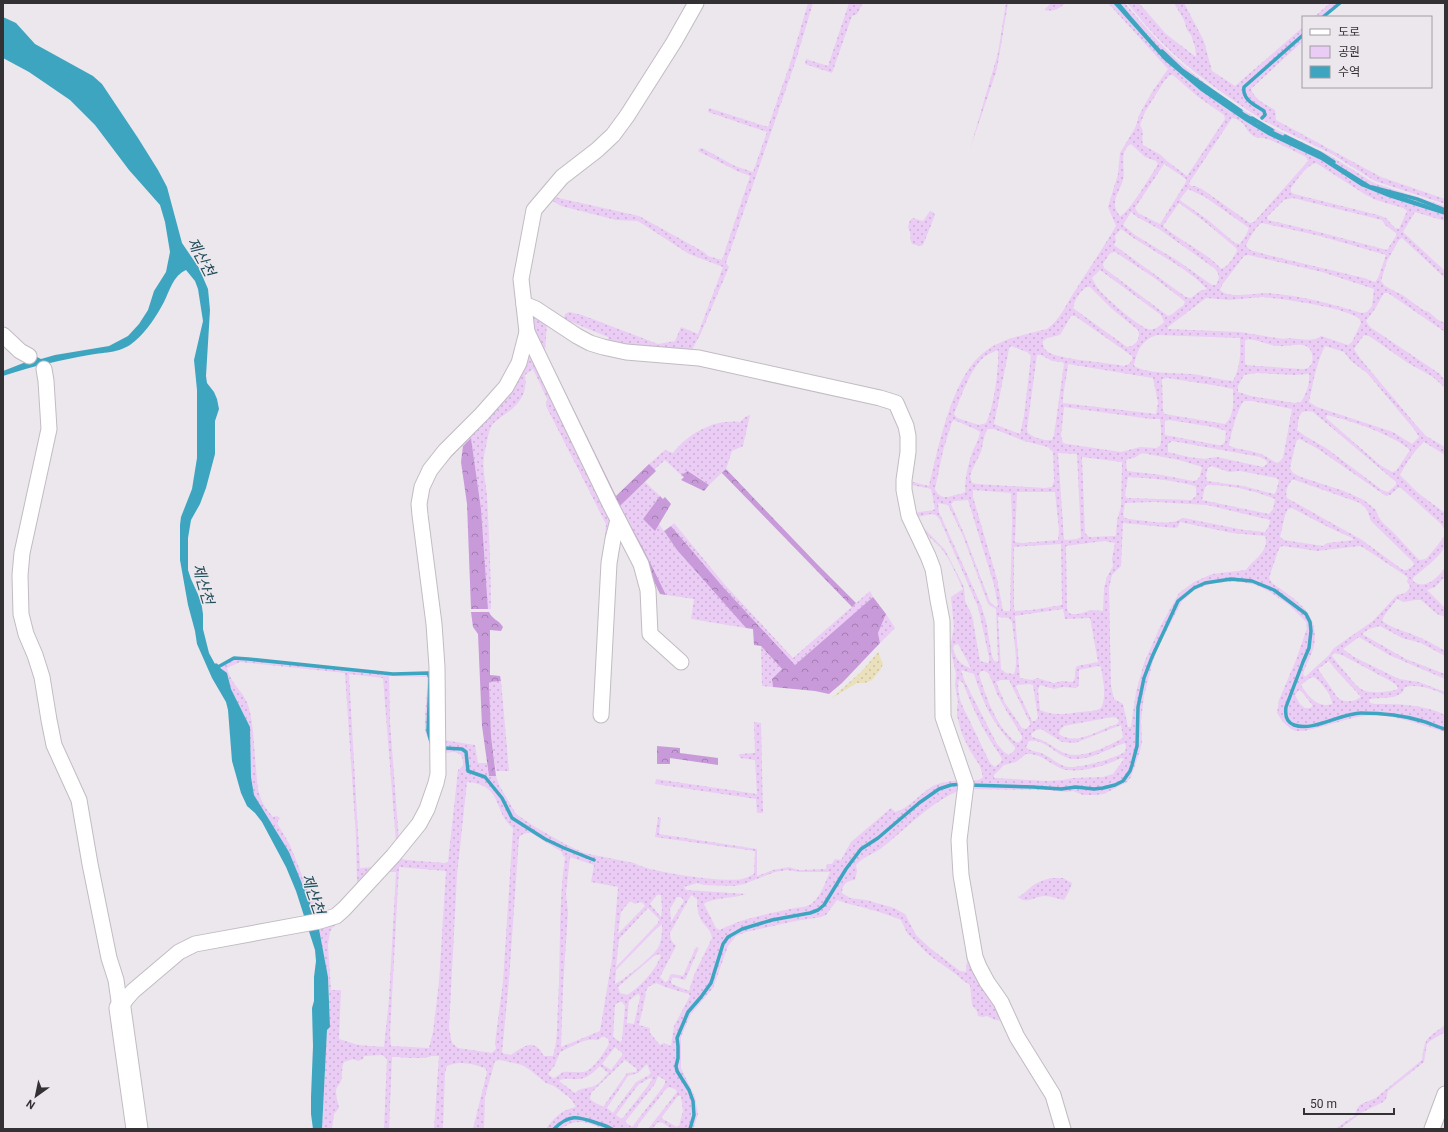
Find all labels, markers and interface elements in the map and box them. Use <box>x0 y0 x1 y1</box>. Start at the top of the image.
legend <box>1302 16 1432 88</box>
text: 도로 <box>1338 25 1360 39</box>
text: 공원 <box>1338 45 1360 59</box>
text: 수역 <box>1338 65 1360 79</box>
water label: 제산천 <box>183 234 220 281</box>
water label: 제산천 <box>189 562 218 608</box>
water label: 제산천 <box>298 871 329 919</box>
north arrow <box>16 1076 56 1116</box>
scale bar <box>1304 1090 1394 1116</box>
text: N <box>24 1096 38 1112</box>
text: 50 m <box>1310 1097 1337 1111</box>

